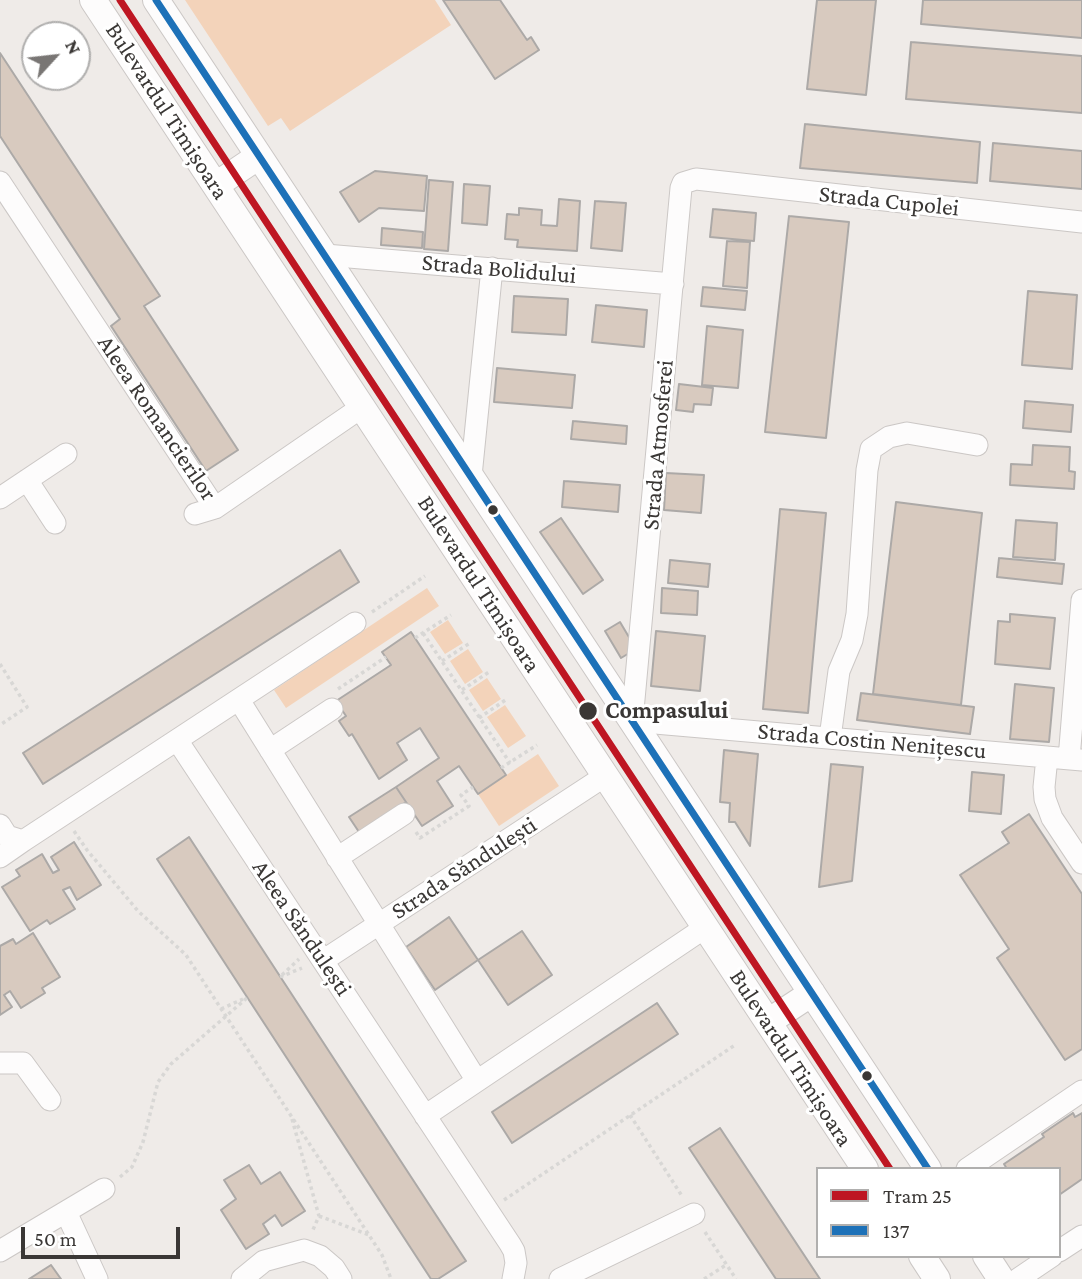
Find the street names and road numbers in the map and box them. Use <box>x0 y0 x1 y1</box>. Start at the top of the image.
street label: Bulevardul Timișoara <box>99 17 235 205</box>
street label: Strada Cupolei <box>817 179 961 223</box>
street label: Strada Bolidului <box>421 248 577 290</box>
street label: Aleea Romancierilor <box>91 330 223 506</box>
street label: Strada Atmosferei <box>636 359 680 531</box>
street label: Bulevardul Timișoara <box>411 490 547 678</box>
street label: Strada Costin Nenițescu <box>757 717 987 765</box>
street label: Strada Săndulești <box>386 810 542 926</box>
street label: Aleea Săndulești <box>246 855 358 1001</box>
street label: Bulevardul Timișoara <box>723 964 859 1152</box>

